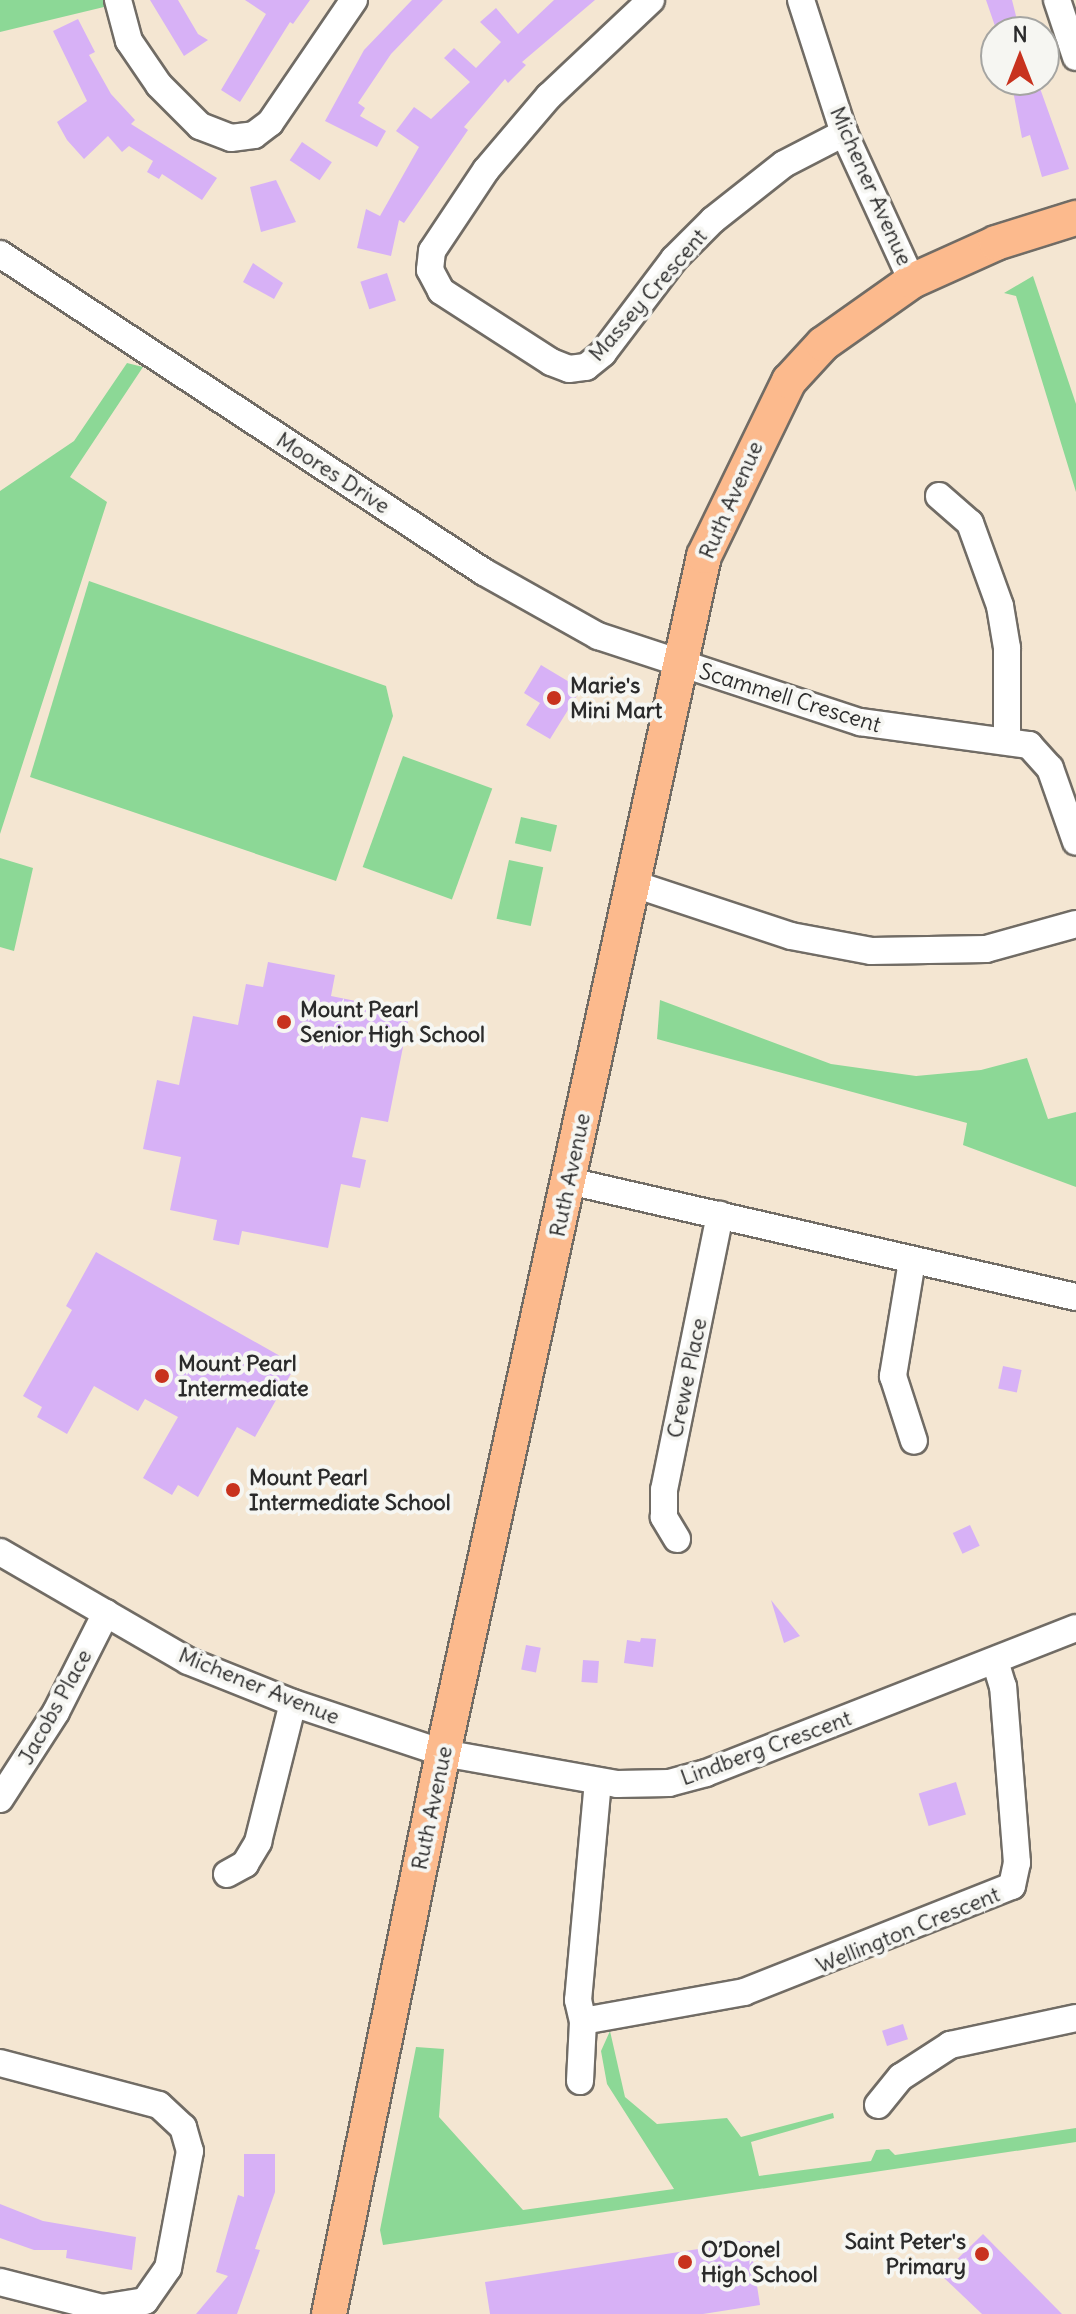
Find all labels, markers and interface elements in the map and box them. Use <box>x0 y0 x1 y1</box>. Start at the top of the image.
north arrow <box>980 16 1060 96</box>
text: N <box>1012 20 1028 48</box>
street label: Michener Avenue <box>824 103 918 269</box>
street label: Massey Crescent <box>583 223 713 367</box>
street label: Moores Drive <box>271 427 395 519</box>
street label: Ruth Avenue <box>693 437 769 563</box>
street label: Scammell Crescent <box>696 658 884 738</box>
place label: Marie's Mini Mart <box>570 672 662 724</box>
marker: Marie's Mini Mart <box>545 689 563 707</box>
place label: Mount Pearl Senior High School <box>300 996 485 1048</box>
marker: Mount Pearl Senior High School <box>275 1013 293 1031</box>
street label: Ruth Avenue <box>544 1111 596 1239</box>
street label: Crewe Place <box>661 1316 713 1440</box>
place label: Mount Pearl Intermediate <box>178 1350 309 1402</box>
marker: Mount Pearl Intermediate <box>153 1367 171 1385</box>
place label: Mount Pearl Intermediate School <box>249 1464 451 1516</box>
marker: Mount Pearl Intermediate School <box>224 1481 242 1499</box>
street label: Michener Avenue <box>175 1642 343 1730</box>
street label: Jacobs Place <box>13 1645 97 1769</box>
street label: Lindberg Crescent <box>677 1705 855 1791</box>
street label: Ruth Avenue <box>406 1744 458 1872</box>
street label: Wellington Crescent <box>812 1881 1004 1979</box>
place label: Saint Peter's Primary <box>845 2228 966 2280</box>
place label: O’Donel High School <box>701 2236 818 2288</box>
marker: Saint Peter's Primary <box>973 2245 991 2263</box>
marker: O’Donel High School <box>676 2253 694 2271</box>

